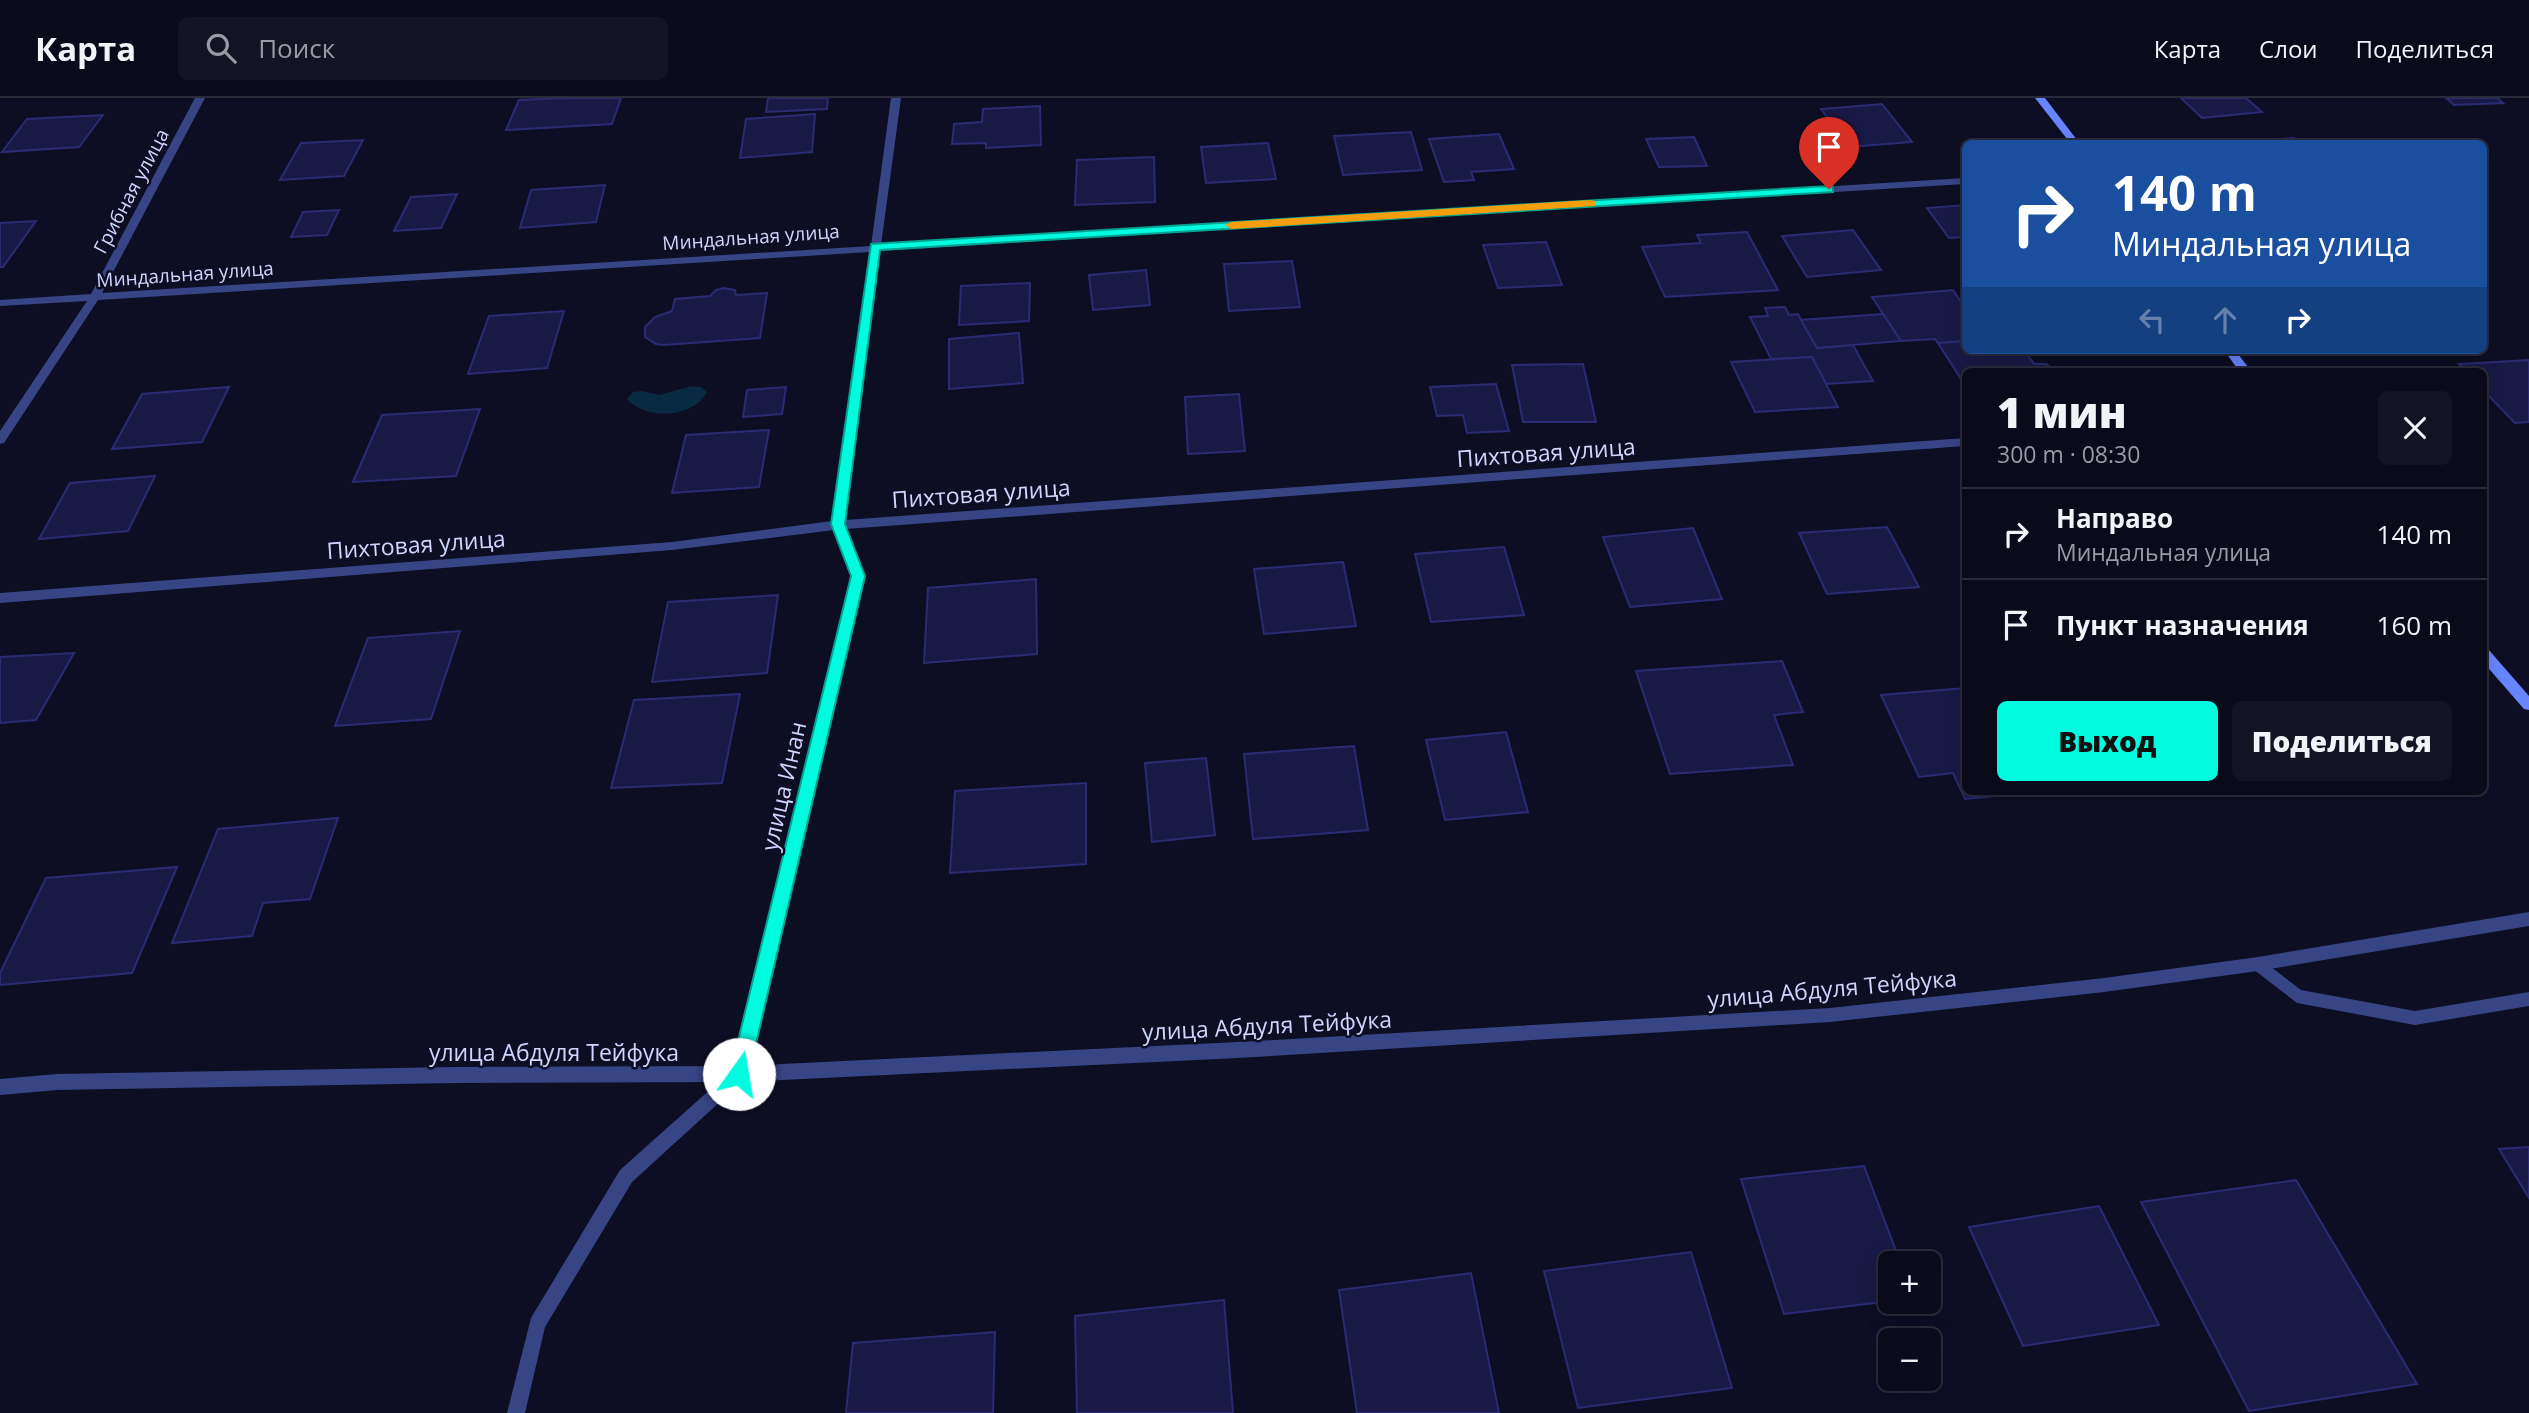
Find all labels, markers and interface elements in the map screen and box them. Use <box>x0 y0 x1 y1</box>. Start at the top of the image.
search box <box>178 17 668 80</box>
text: Карта <box>35 26 136 71</box>
icon: search <box>202 29 240 67</box>
text: Поиск <box>258 30 335 66</box>
text: Карта <box>2154 32 2221 65</box>
text: Слои <box>2259 32 2318 65</box>
text: Поделиться <box>2356 32 2494 65</box>
pin <box>1799 117 1859 189</box>
street label: Грибная улица <box>87 124 175 258</box>
icon: arrive <box>1810 128 1848 166</box>
text: 140 m <box>2112 159 2257 225</box>
icon: right <box>1997 168 2088 259</box>
street label: Миндальная улица <box>661 218 841 256</box>
text: Миндальная улица <box>2112 222 2411 265</box>
street label: Миндальная улица <box>95 255 275 293</box>
icon: left <box>2133 301 2171 339</box>
icon: ahead <box>2206 301 2244 339</box>
icon: right <box>2279 301 2317 339</box>
text: 1 мин <box>1997 383 2127 440</box>
button: close <box>2378 391 2452 465</box>
street label: Пихтовая улица <box>1455 430 1637 474</box>
text: 300 m · 08:30 <box>1997 438 2140 470</box>
street label: Пихтовая улица <box>890 471 1072 515</box>
text: Направо <box>2056 500 2173 536</box>
icon: right <box>1997 515 2035 553</box>
text: 140 m <box>2377 516 2452 552</box>
street label: Пихтовая улица <box>325 522 507 566</box>
text: Миндальная улица <box>2056 536 2271 568</box>
icon: arrive <box>1997 606 2035 644</box>
text: Пункт назначения <box>2056 607 2309 643</box>
text: 160 m <box>2377 607 2452 643</box>
button: Выход <box>1997 701 2218 781</box>
button: Поделиться <box>2232 701 2452 781</box>
street label: улица Инан <box>753 718 813 854</box>
street label: улица Абдуля Тейфука <box>1706 961 1958 1015</box>
street label: улица Абдуля Тейфука <box>1141 1002 1393 1048</box>
street label: улица Абдуля Тейфука <box>429 1036 679 1068</box>
position arrow <box>702 1037 776 1111</box>
map controls <box>1878 1251 1941 1391</box>
button: + <box>1878 1251 1941 1314</box>
button: − <box>1878 1328 1941 1391</box>

